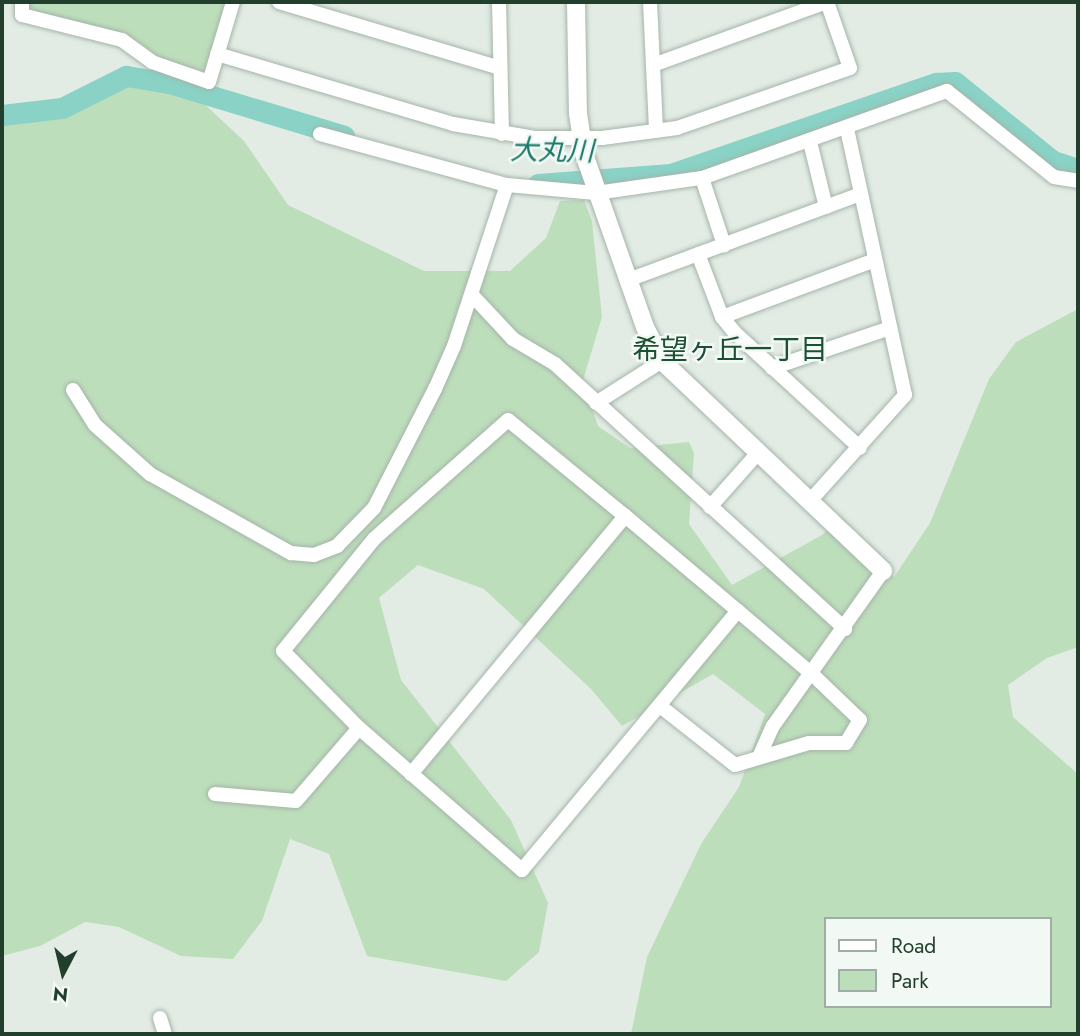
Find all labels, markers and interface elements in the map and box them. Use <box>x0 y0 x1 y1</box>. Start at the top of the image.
water label: 大丸川 <box>510 133 594 169</box>
district label: 希望ヶ丘一丁目 <box>632 333 828 367</box>
legend <box>824 917 1052 1008</box>
text: Road <box>891 931 936 961</box>
north arrow <box>28 938 98 1008</box>
text: Park <box>891 966 928 996</box>
text: N <box>51 980 70 1009</box>

